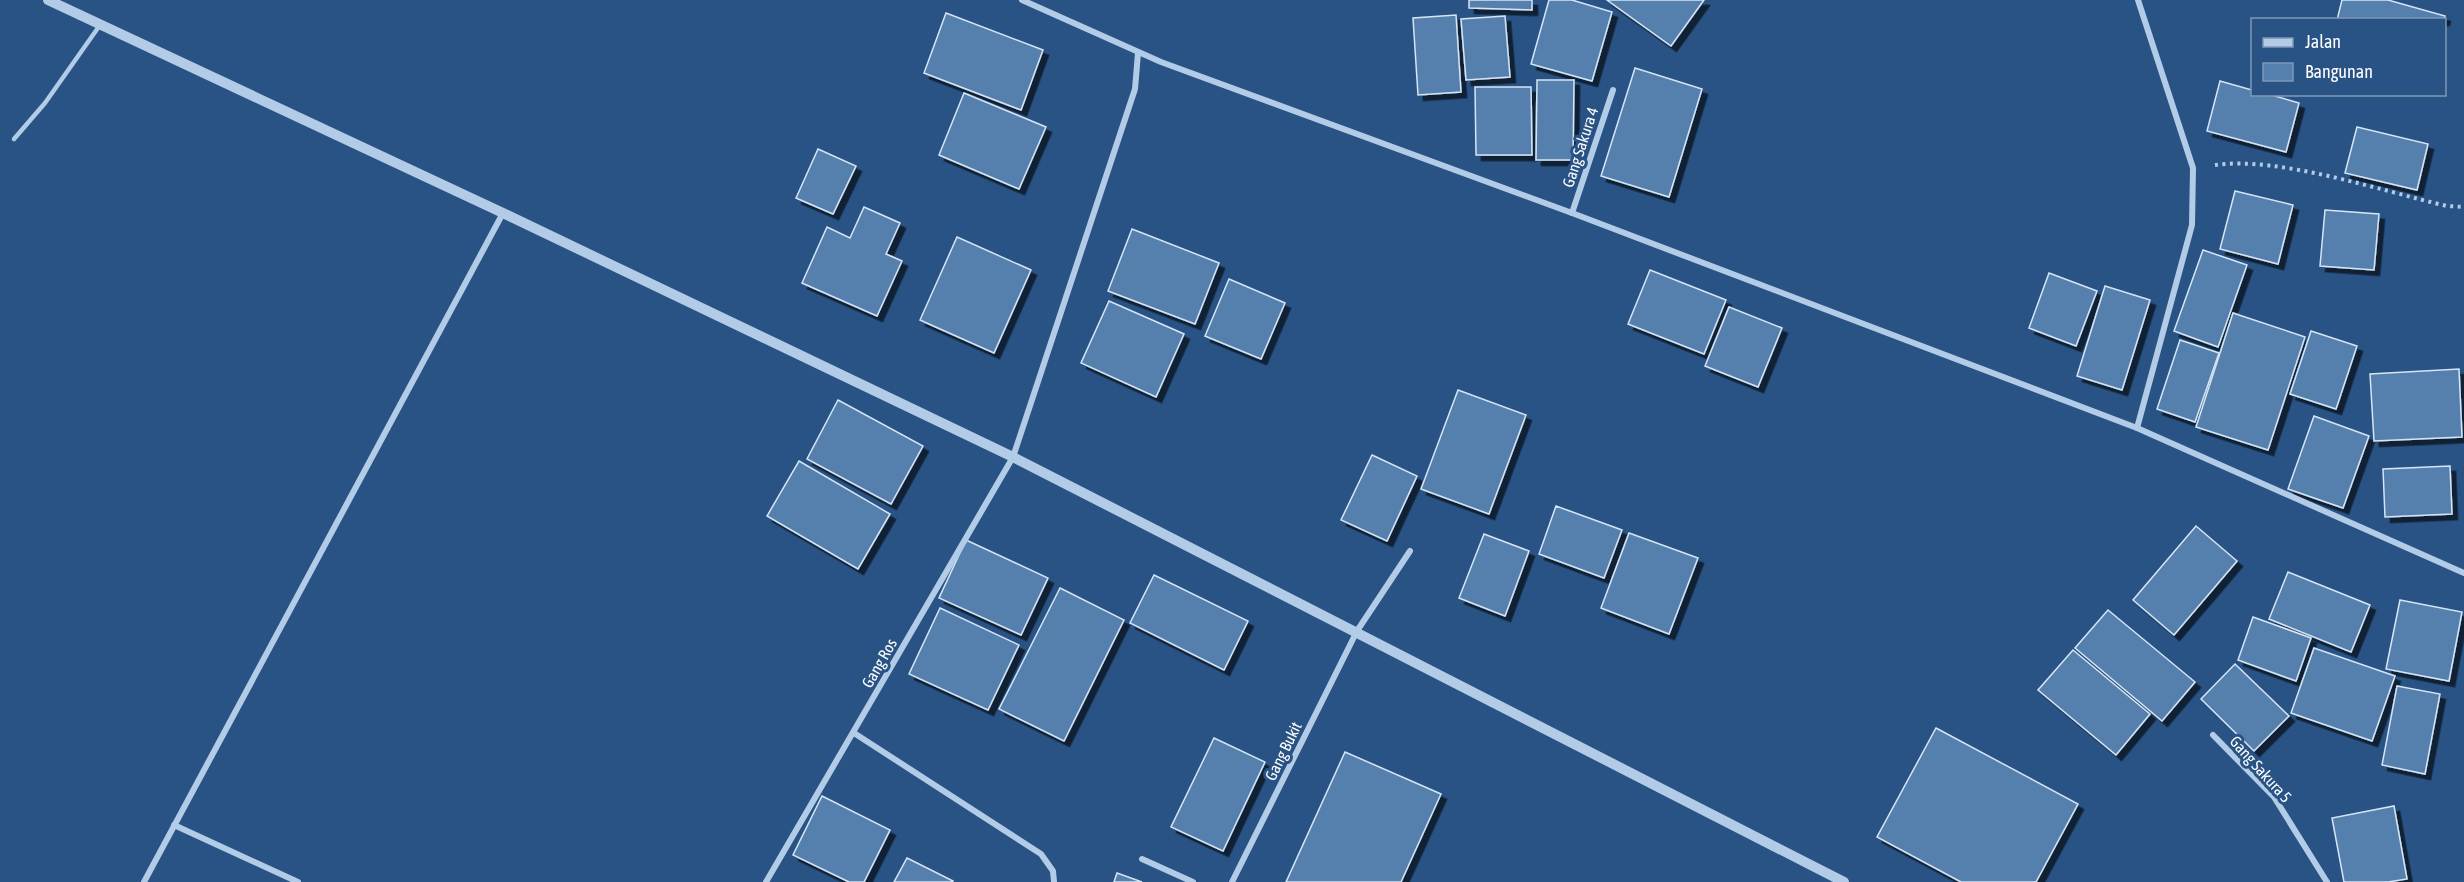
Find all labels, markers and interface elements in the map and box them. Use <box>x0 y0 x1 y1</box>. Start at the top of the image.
legend <box>2251 18 2446 96</box>
text: Jalan <box>2305 31 2341 52</box>
text: Bangunan <box>2305 61 2373 82</box>
street label: Gang Sakura 4 <box>1559 105 1602 190</box>
street label: Gang Ros <box>858 635 901 691</box>
street label: Gang Bukit <box>1261 718 1306 784</box>
street label: Gang Sakura 5 <box>2226 732 2296 807</box>

